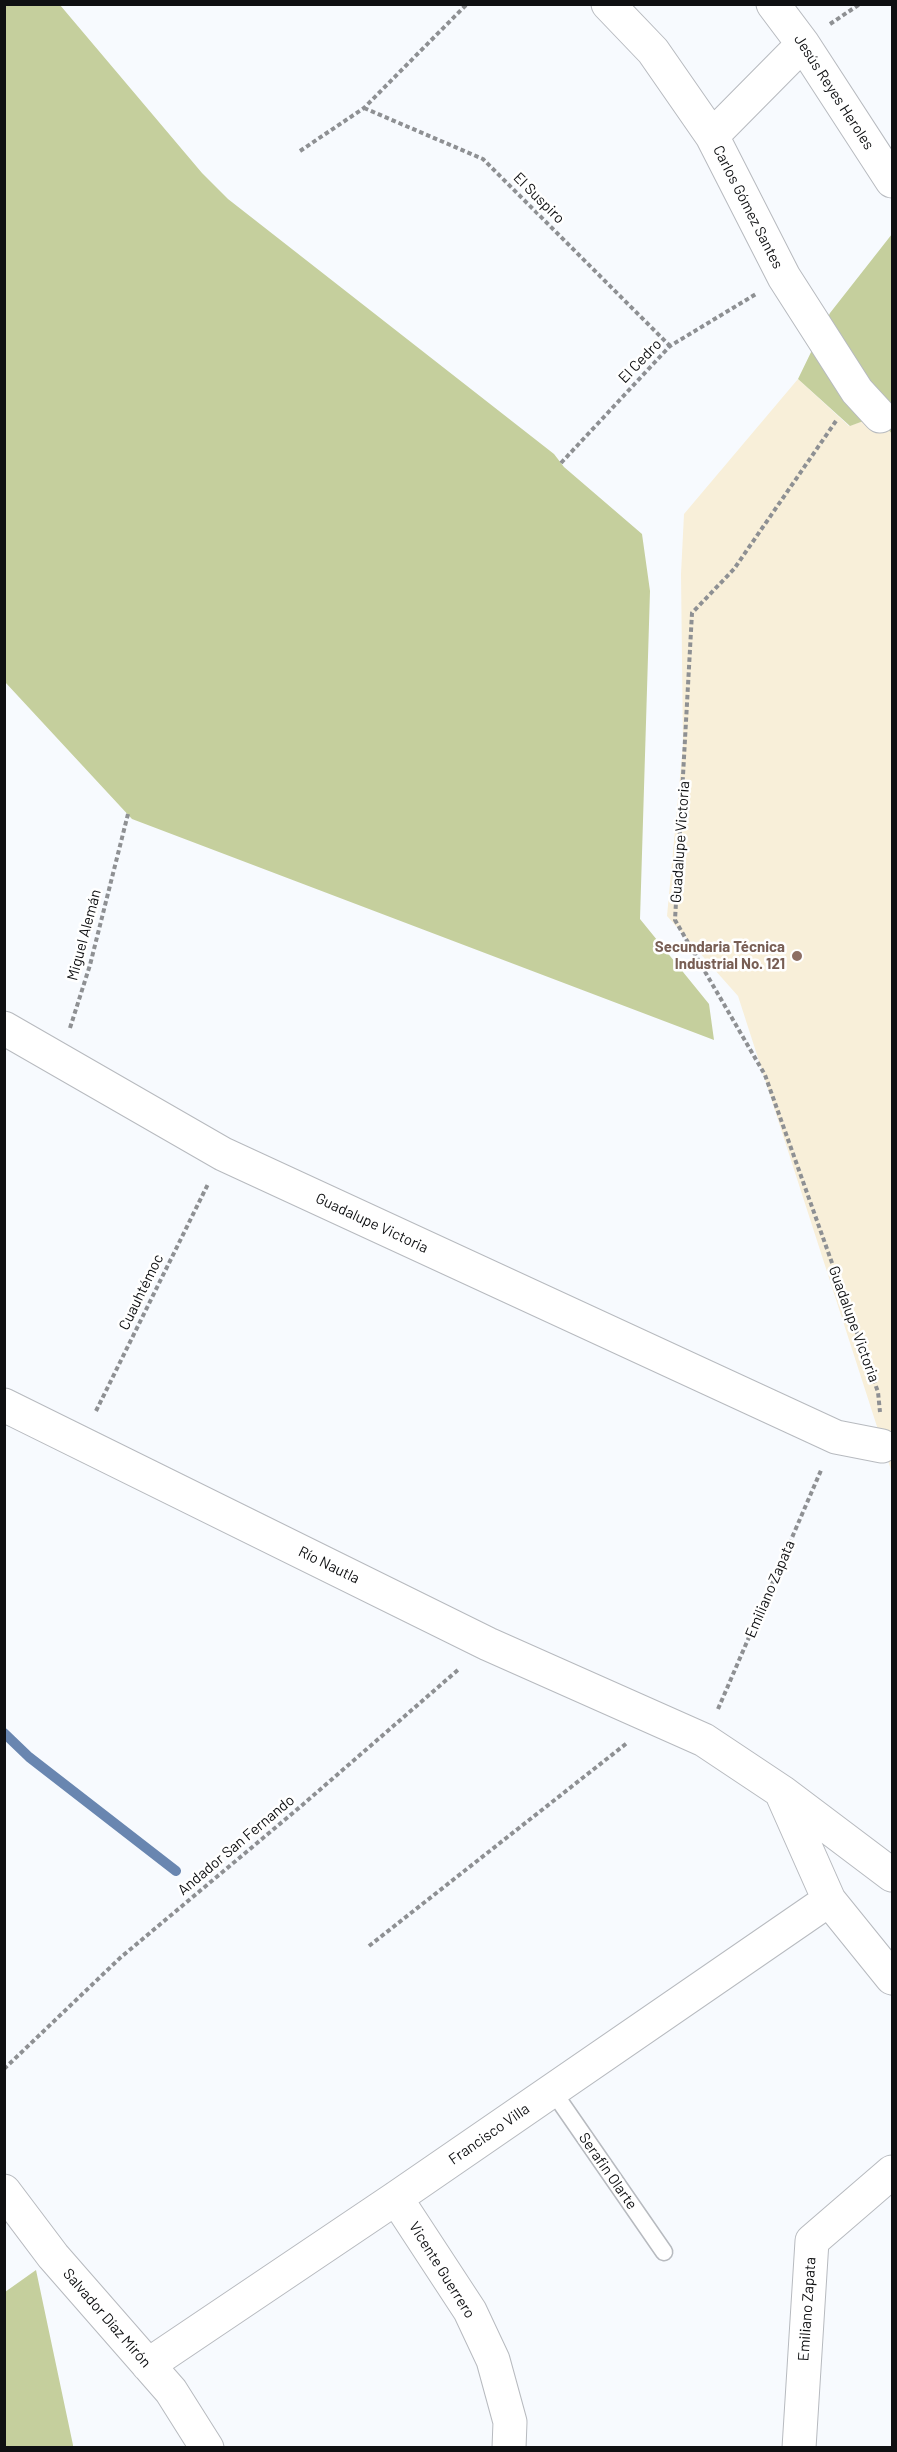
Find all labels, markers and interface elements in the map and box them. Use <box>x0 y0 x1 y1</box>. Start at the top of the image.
street label: Jesús Reyes Heroles <box>790 31 878 153</box>
street label: Carlos Gómez Santes <box>709 142 787 272</box>
street label: El Suspiro <box>510 169 568 227</box>
street label: El Cedro <box>615 335 665 387</box>
street label: Guadalupe Victoria <box>667 780 693 904</box>
street label: Miguel Alemán <box>63 887 105 983</box>
place label: Secundaria Técnica Industrial No. 121 <box>655 938 785 973</box>
marker: Secundaria Técnica Industrial No. 121 <box>790 949 804 963</box>
street label: Guadalupe Victoria <box>313 1189 431 1257</box>
street label: Cuauhtémoc <box>115 1251 167 1333</box>
street label: Guadalupe Victoria <box>825 1263 883 1385</box>
street label: Emiliano Zapata <box>741 1537 799 1641</box>
street label: Río Nautla <box>295 1542 363 1588</box>
street label: Andador San Fernando <box>174 1791 298 1899</box>
street label: Francisco Villa <box>445 2100 533 2168</box>
street label: Serafin Olarte <box>575 2129 641 2213</box>
street label: Vicente Guerrero <box>405 2218 479 2322</box>
street label: Emiliano Zapata <box>794 2256 820 2362</box>
street label: Salvador Díaz Mirón <box>59 2265 155 2371</box>

